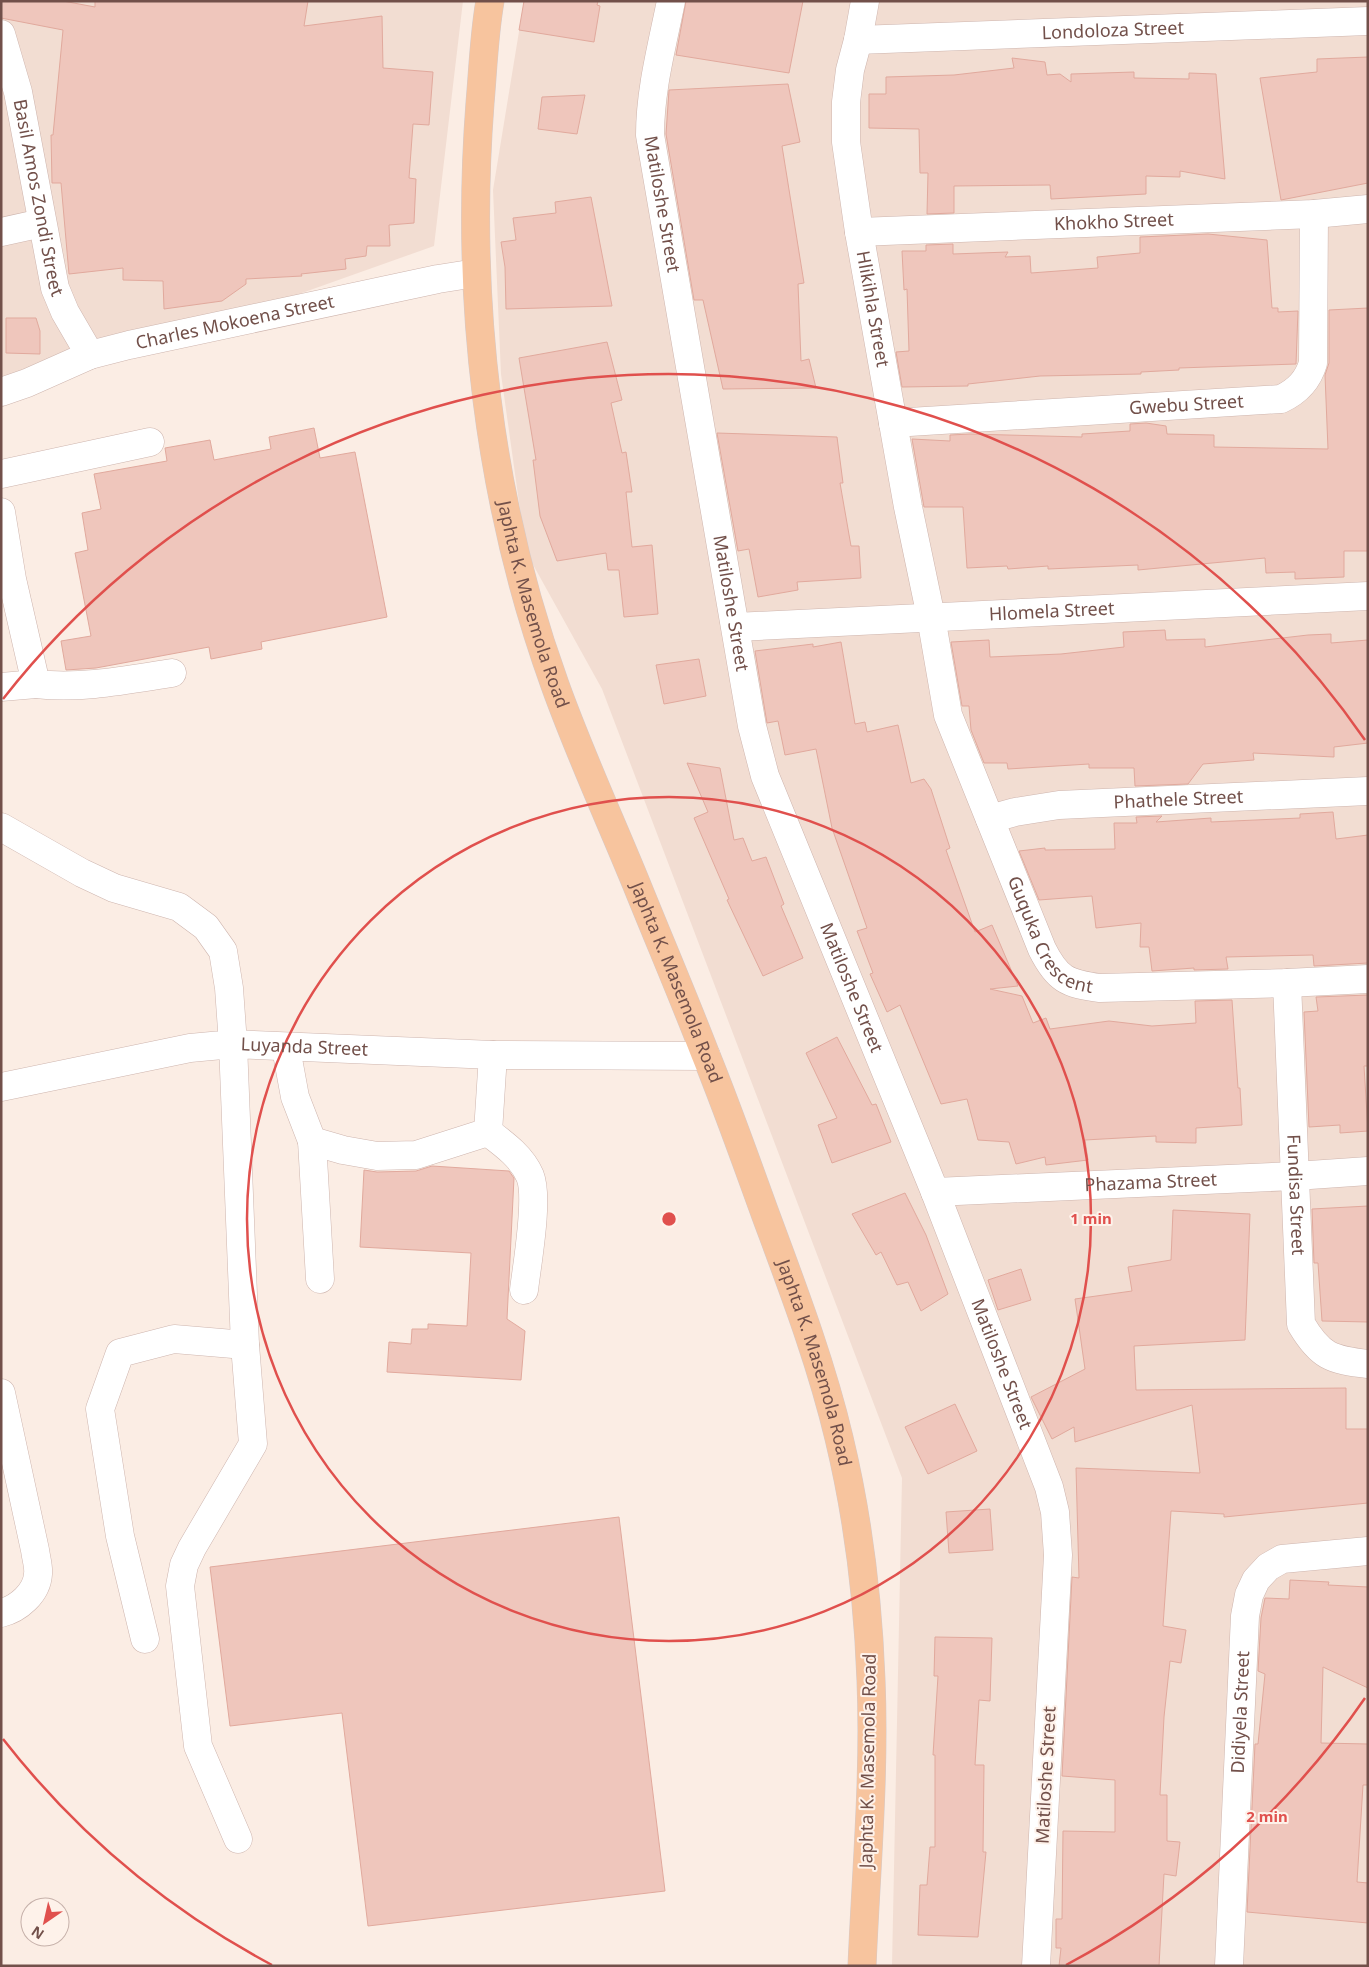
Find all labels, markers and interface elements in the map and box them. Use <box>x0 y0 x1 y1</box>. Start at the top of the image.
street label: Londoloza Street <box>1041 15 1185 44</box>
street label: Basil Amos Zondi Street <box>9 97 70 300</box>
street label: Matiloshe Street <box>639 134 687 274</box>
street label: Khokho Street <box>1053 207 1175 235</box>
street label: Hlikihla Street <box>852 249 896 369</box>
street label: Charles Mokoena Street <box>133 288 337 354</box>
street label: Gwebu Street <box>1128 388 1245 419</box>
street label: Japhta K. Masemola Road <box>492 497 575 711</box>
street label: Matiloshe Street <box>708 533 755 674</box>
street label: Hlomela Street <box>988 595 1115 626</box>
street label: Phathele Street <box>1113 784 1244 814</box>
street label: Guquka Crescent <box>1003 872 1095 998</box>
street label: Japhta K. Masemola Road <box>625 876 729 1086</box>
street label: Matiloshe Street <box>815 919 890 1056</box>
street label: Luyanda Street <box>240 1031 369 1061</box>
street label: Fundisa Street <box>1282 1134 1311 1256</box>
street label: Phazama Street <box>1084 1166 1218 1196</box>
text: 1 min <box>1070 1208 1112 1228</box>
centre of rings <box>660 1210 678 1228</box>
street label: Japhta K. Masemola Road <box>771 1254 858 1468</box>
street label: Matiloshe Street <box>966 1295 1039 1433</box>
street label: Didiyela Street <box>1225 1650 1254 1774</box>
street label: Japhta K. Masemola Road <box>853 1653 881 1871</box>
street label: Matiloshe Street <box>1029 1705 1061 1844</box>
text: 2 min <box>1246 1806 1288 1826</box>
north arrow <box>20 1897 70 1947</box>
text: N <box>27 1922 47 1944</box>

